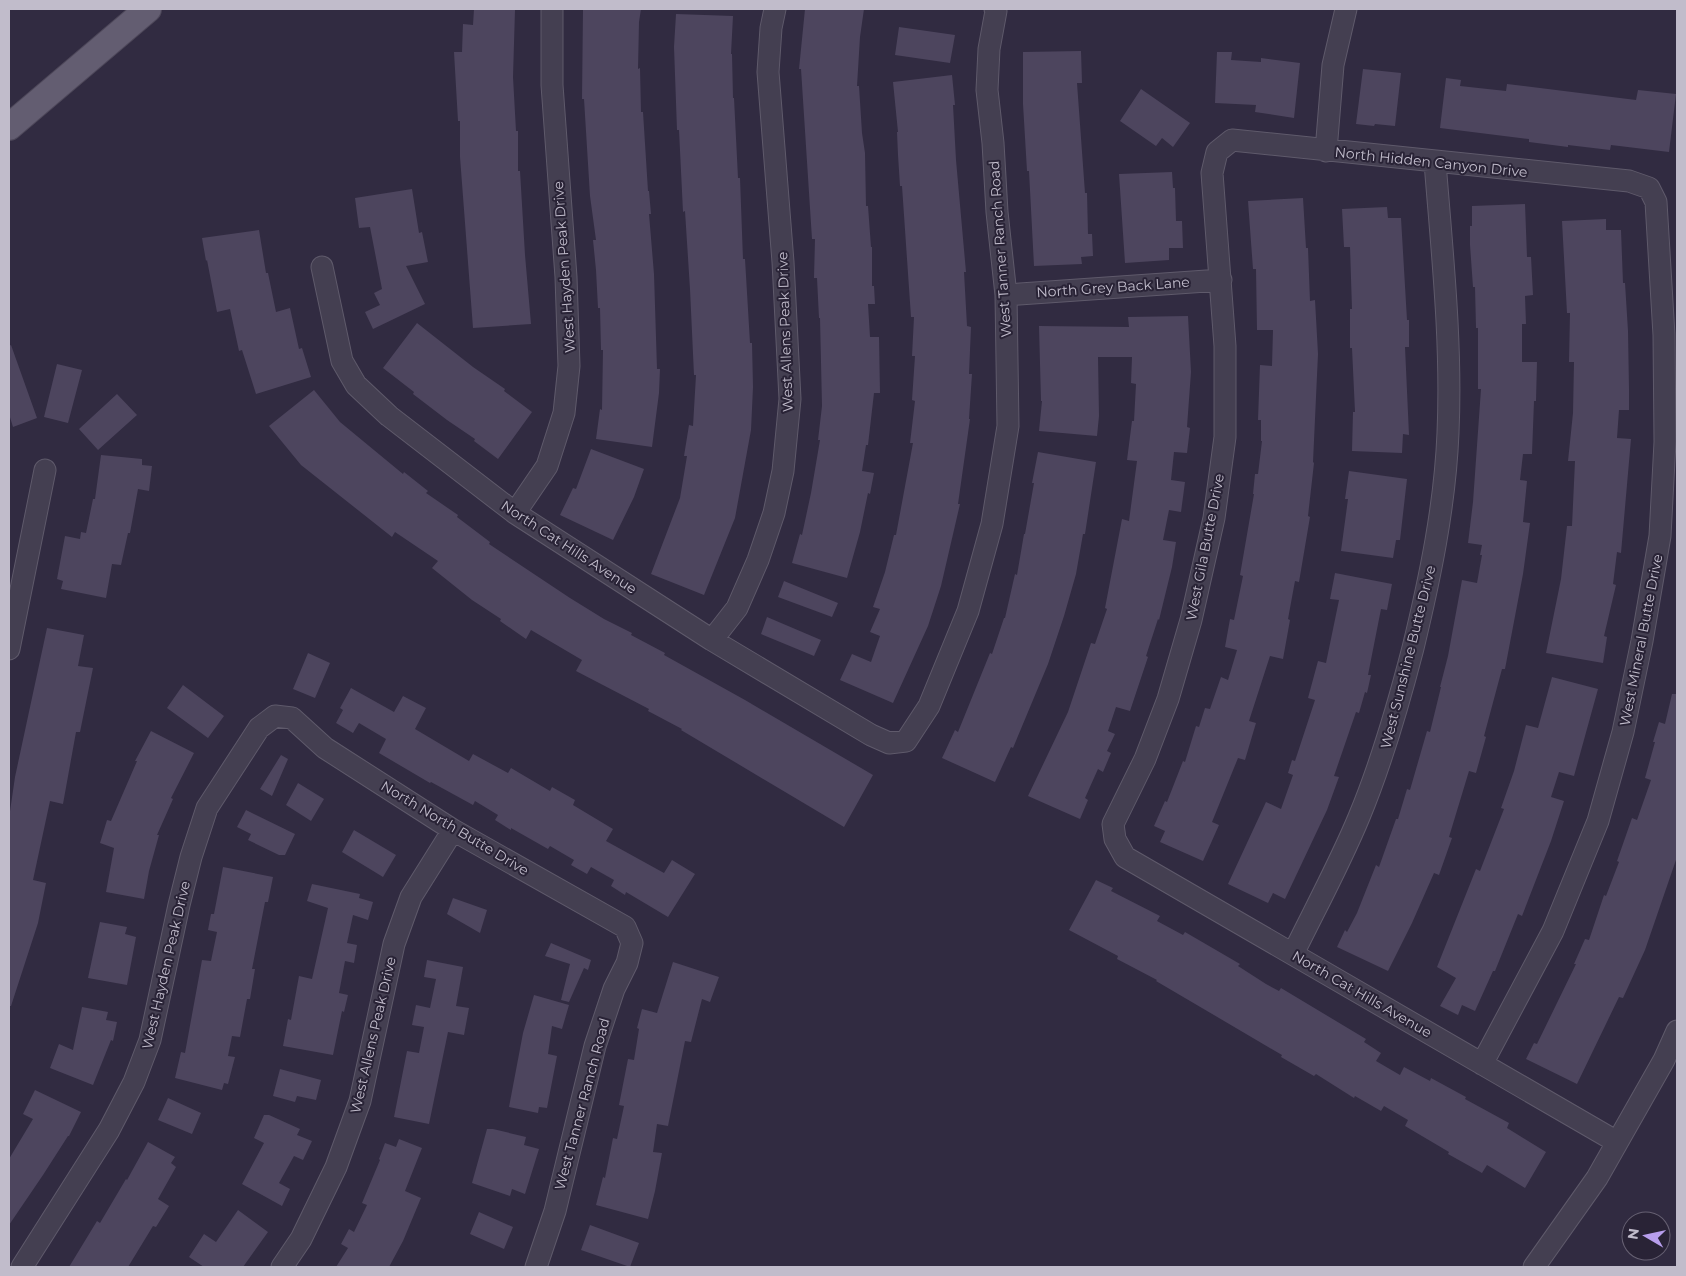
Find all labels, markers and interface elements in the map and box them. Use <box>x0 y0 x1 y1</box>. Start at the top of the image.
street label: North Hidden Canyon Drive <box>1334 143 1528 181</box>
street label: West Tanner Ranch Road <box>985 160 1015 338</box>
street label: West Hayden Peak Drive <box>549 180 579 354</box>
street label: West Allens Peak Drive <box>773 251 797 413</box>
street label: North Grey Back Lane <box>1036 273 1190 301</box>
street label: West Gila Butte Drive <box>1182 472 1228 622</box>
street label: North Cat Hills Avenue <box>498 496 640 598</box>
street label: West Mineral Butte Drive <box>1615 552 1667 728</box>
street label: West Sunshine Butte Drive <box>1376 564 1440 750</box>
street label: North North Butte Drive <box>378 777 532 879</box>
street label: West Hayden Peak Drive <box>138 879 194 1051</box>
street label: North Cat Hills Avenue <box>1289 947 1435 1041</box>
street label: West Allens Peak Drive <box>346 955 400 1115</box>
street label: West Tanner Ranch Road <box>550 1016 614 1192</box>
north arrow <box>1621 1211 1671 1261</box>
text: N <box>1623 1227 1643 1241</box>

